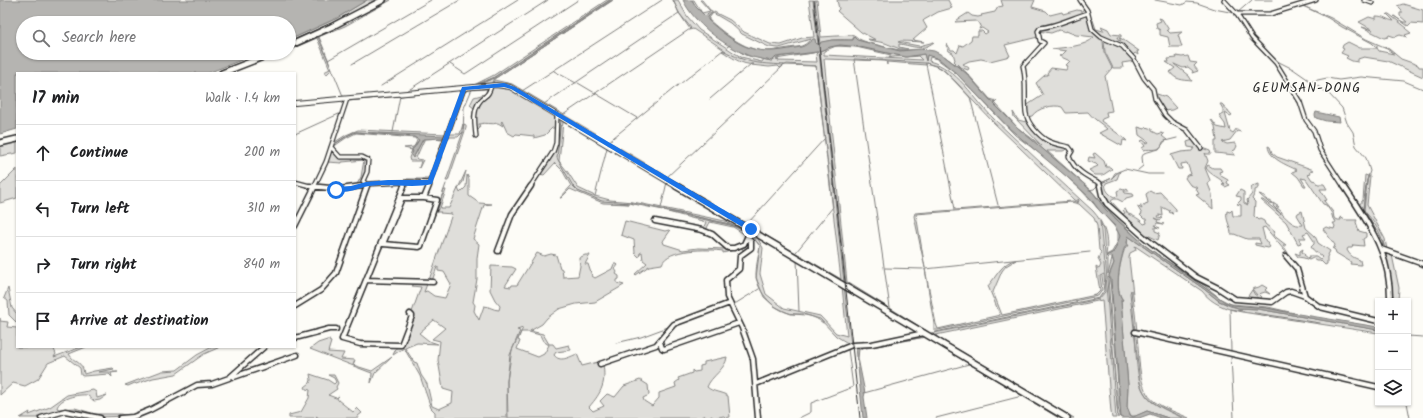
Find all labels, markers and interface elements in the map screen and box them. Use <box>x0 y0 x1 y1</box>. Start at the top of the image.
search box <box>16 16 296 60</box>
text: Search here <box>62 26 136 50</box>
icon: search <box>30 27 52 49</box>
district label: GEUMSAN-DONG <box>1253 78 1361 99</box>
text: 17 min <box>32 85 79 112</box>
text: Walk · 1.4 km <box>205 88 280 109</box>
text: Continue <box>70 141 128 165</box>
icon: ahead <box>32 142 54 164</box>
text: 200 m <box>244 142 280 163</box>
route start <box>327 181 345 199</box>
text: Turn left <box>70 197 130 221</box>
icon: left <box>32 198 54 220</box>
text: 310 m <box>246 198 280 219</box>
route end <box>742 220 760 238</box>
text: Turn right <box>70 253 137 277</box>
icon: right <box>32 254 54 276</box>
text: 840 m <box>243 254 280 275</box>
map controls <box>1375 298 1411 406</box>
button: + <box>1375 298 1411 334</box>
text: Arrive at destination <box>70 309 209 333</box>
icon: arrive <box>32 310 54 332</box>
button: − <box>1375 334 1411 370</box>
button: layers <box>1375 370 1411 406</box>

